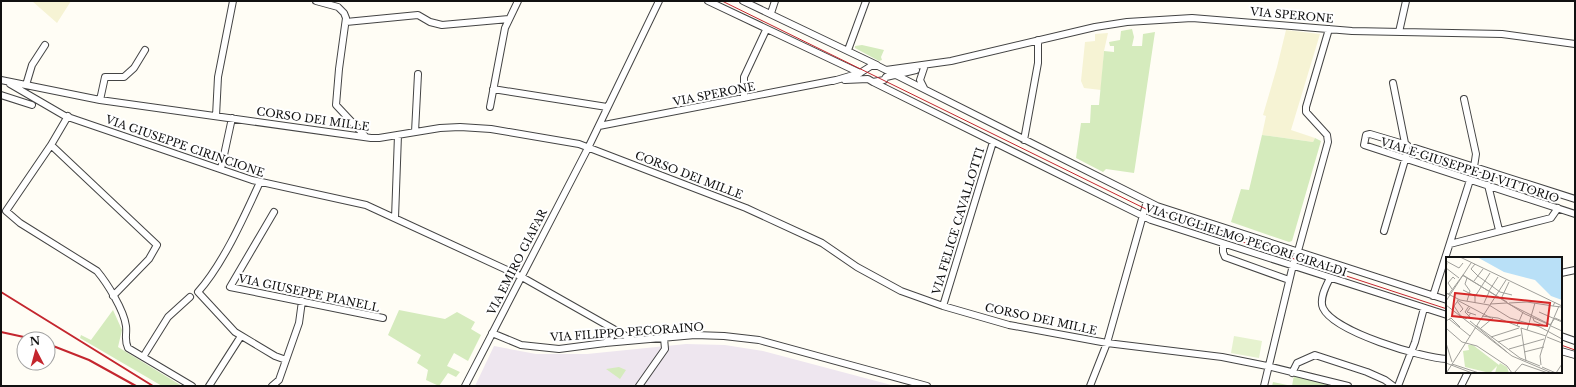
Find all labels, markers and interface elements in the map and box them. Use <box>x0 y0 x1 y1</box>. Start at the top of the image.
street label: VIA SPERONE <box>1249 4 1334 26</box>
street label: VIA SPERONE <box>671 79 756 109</box>
street label: CORSO DEI MILLE <box>255 104 371 134</box>
street label: VIA GIUSEPPE CIRINCIONE <box>103 112 266 180</box>
street label: VIALE GIUSEPPE DI VITTORIO <box>1378 134 1561 206</box>
street label: VIA FELICE CAVALLOTTI <box>929 145 987 297</box>
street label: CORSO DEI MILLE <box>633 148 745 202</box>
street label: VIA GUGLIELMO PECORI GIRALDI <box>1142 200 1349 279</box>
street label: VIA EMIRO GIAFAR <box>484 206 550 318</box>
inset map <box>1446 257 1562 373</box>
street label: VIA GIUSEPPE PIANELL <box>236 271 381 315</box>
street label: CORSO DEI MILLE <box>984 300 1098 338</box>
street label: VIA FILIPPO PECORAINO <box>549 320 704 344</box>
north arrow <box>16 331 56 371</box>
text: N <box>29 333 41 349</box>

